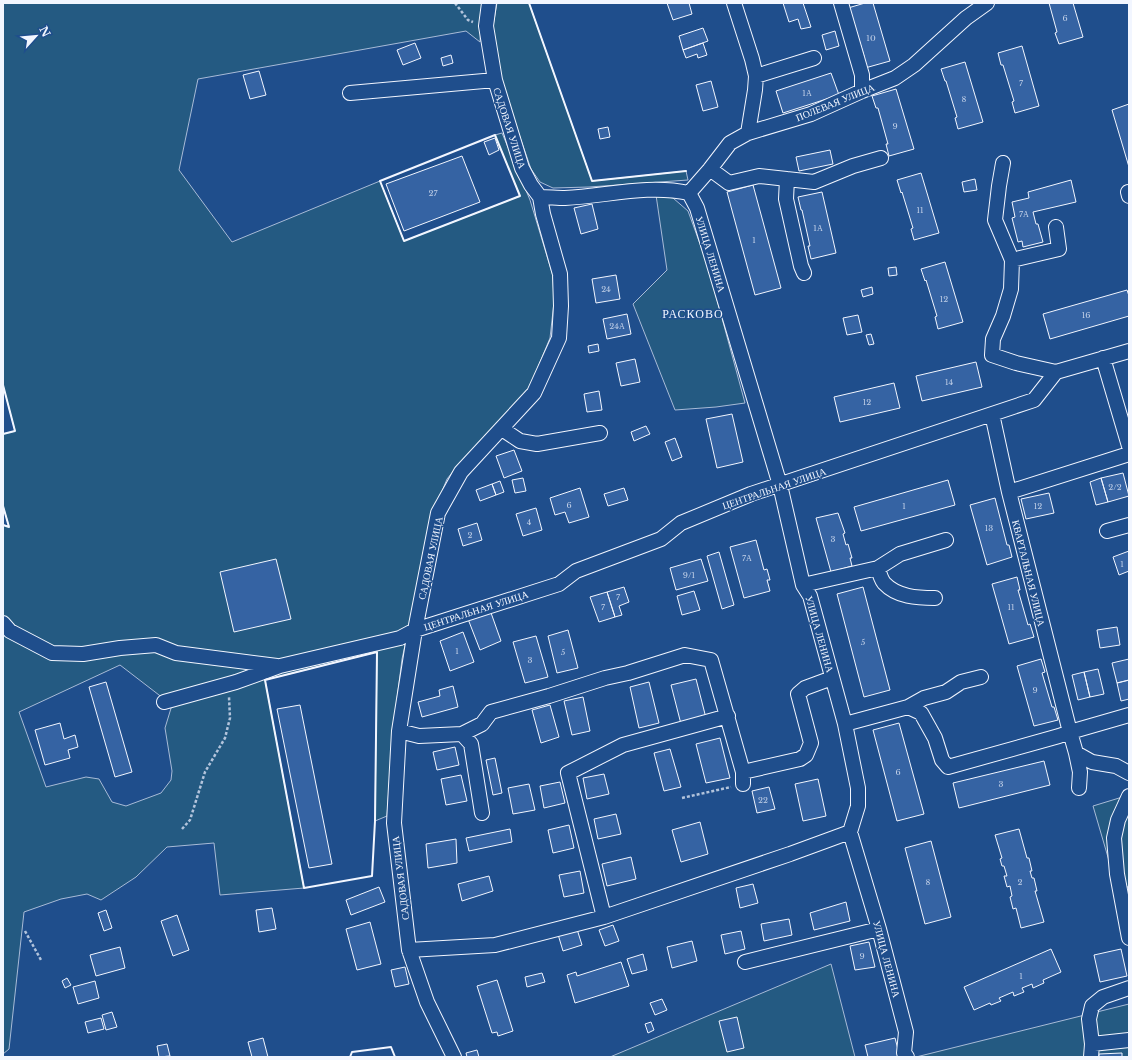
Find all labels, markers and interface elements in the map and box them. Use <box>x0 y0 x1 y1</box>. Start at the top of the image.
house number: 6 <box>1062 13 1068 23</box>
north arrow <box>16 16 56 56</box>
text: N <box>36 24 54 40</box>
house number: 10 <box>866 33 876 43</box>
house number: 7 <box>1019 78 1024 88</box>
street label: ПОЛЕВАЯ УЛИЦА <box>794 80 877 124</box>
street label: САДОВАЯ УЛИЦА <box>490 86 529 171</box>
house number: 1А <box>802 88 812 98</box>
house number: 8 <box>962 94 967 104</box>
house number: 9 <box>892 121 898 131</box>
house number: 27 <box>429 188 438 198</box>
house number: 11 <box>916 205 924 215</box>
house number: 7А <box>1019 209 1029 219</box>
street label: УЛИЦА ЛЕНИНА <box>693 214 729 295</box>
house number: 1А <box>813 223 823 233</box>
house number: 1 <box>752 235 756 245</box>
house number: 24 <box>601 284 611 294</box>
house number: 12 <box>940 294 948 304</box>
district label: РАСКОВО <box>662 306 724 321</box>
house number: 16 <box>1082 310 1090 320</box>
house number: 24А <box>609 321 625 331</box>
house number: 14 <box>945 377 953 387</box>
house number: 12 <box>863 397 871 407</box>
street label: ЦЕНТРАЛЬНАЯ УЛИЦА <box>720 464 829 512</box>
house number: 2/2 <box>1108 482 1122 492</box>
house number: 6 <box>566 500 572 510</box>
house number: 1 <box>902 501 906 511</box>
house number: 12 <box>1034 501 1042 511</box>
street label: САДОВАЯ УЛИЦА <box>415 515 446 601</box>
house number: 4 <box>527 517 532 527</box>
street label: КВАРТАЛЬНАЯ УЛИЦА <box>1009 518 1048 628</box>
house number: 13 <box>985 523 993 533</box>
house number: 2 <box>468 530 473 540</box>
house number: 3 <box>831 534 836 544</box>
house number: 7А <box>742 553 752 563</box>
house number: 1 <box>1120 559 1124 569</box>
house number: 9/1 <box>683 570 696 580</box>
street label: ЦЕНТРАЛЬНАЯ УЛИЦА <box>422 587 531 634</box>
house number: 7 <box>616 592 621 602</box>
street label: УЛИЦА ЛЕНИНА <box>802 594 837 675</box>
house number: 7 <box>601 602 606 612</box>
house number: 11 <box>1007 602 1015 612</box>
house number: 5 <box>861 637 866 647</box>
house number: 1 <box>455 646 459 656</box>
house number: 5 <box>561 647 566 657</box>
house number: 3 <box>528 655 533 665</box>
house number: 9 <box>1032 685 1038 695</box>
house number: 6 <box>895 767 901 777</box>
house number: 3 <box>999 779 1004 789</box>
house number: 22 <box>758 795 768 805</box>
street label: САДОВАЯ УЛИЦА <box>389 834 412 921</box>
house number: 8 <box>926 877 931 887</box>
house number: 2 <box>1018 877 1023 887</box>
street label: УЛИЦА ЛЕНИНА <box>870 919 903 1000</box>
house number: 9 <box>859 951 865 961</box>
house number: 1 <box>1019 971 1023 981</box>

